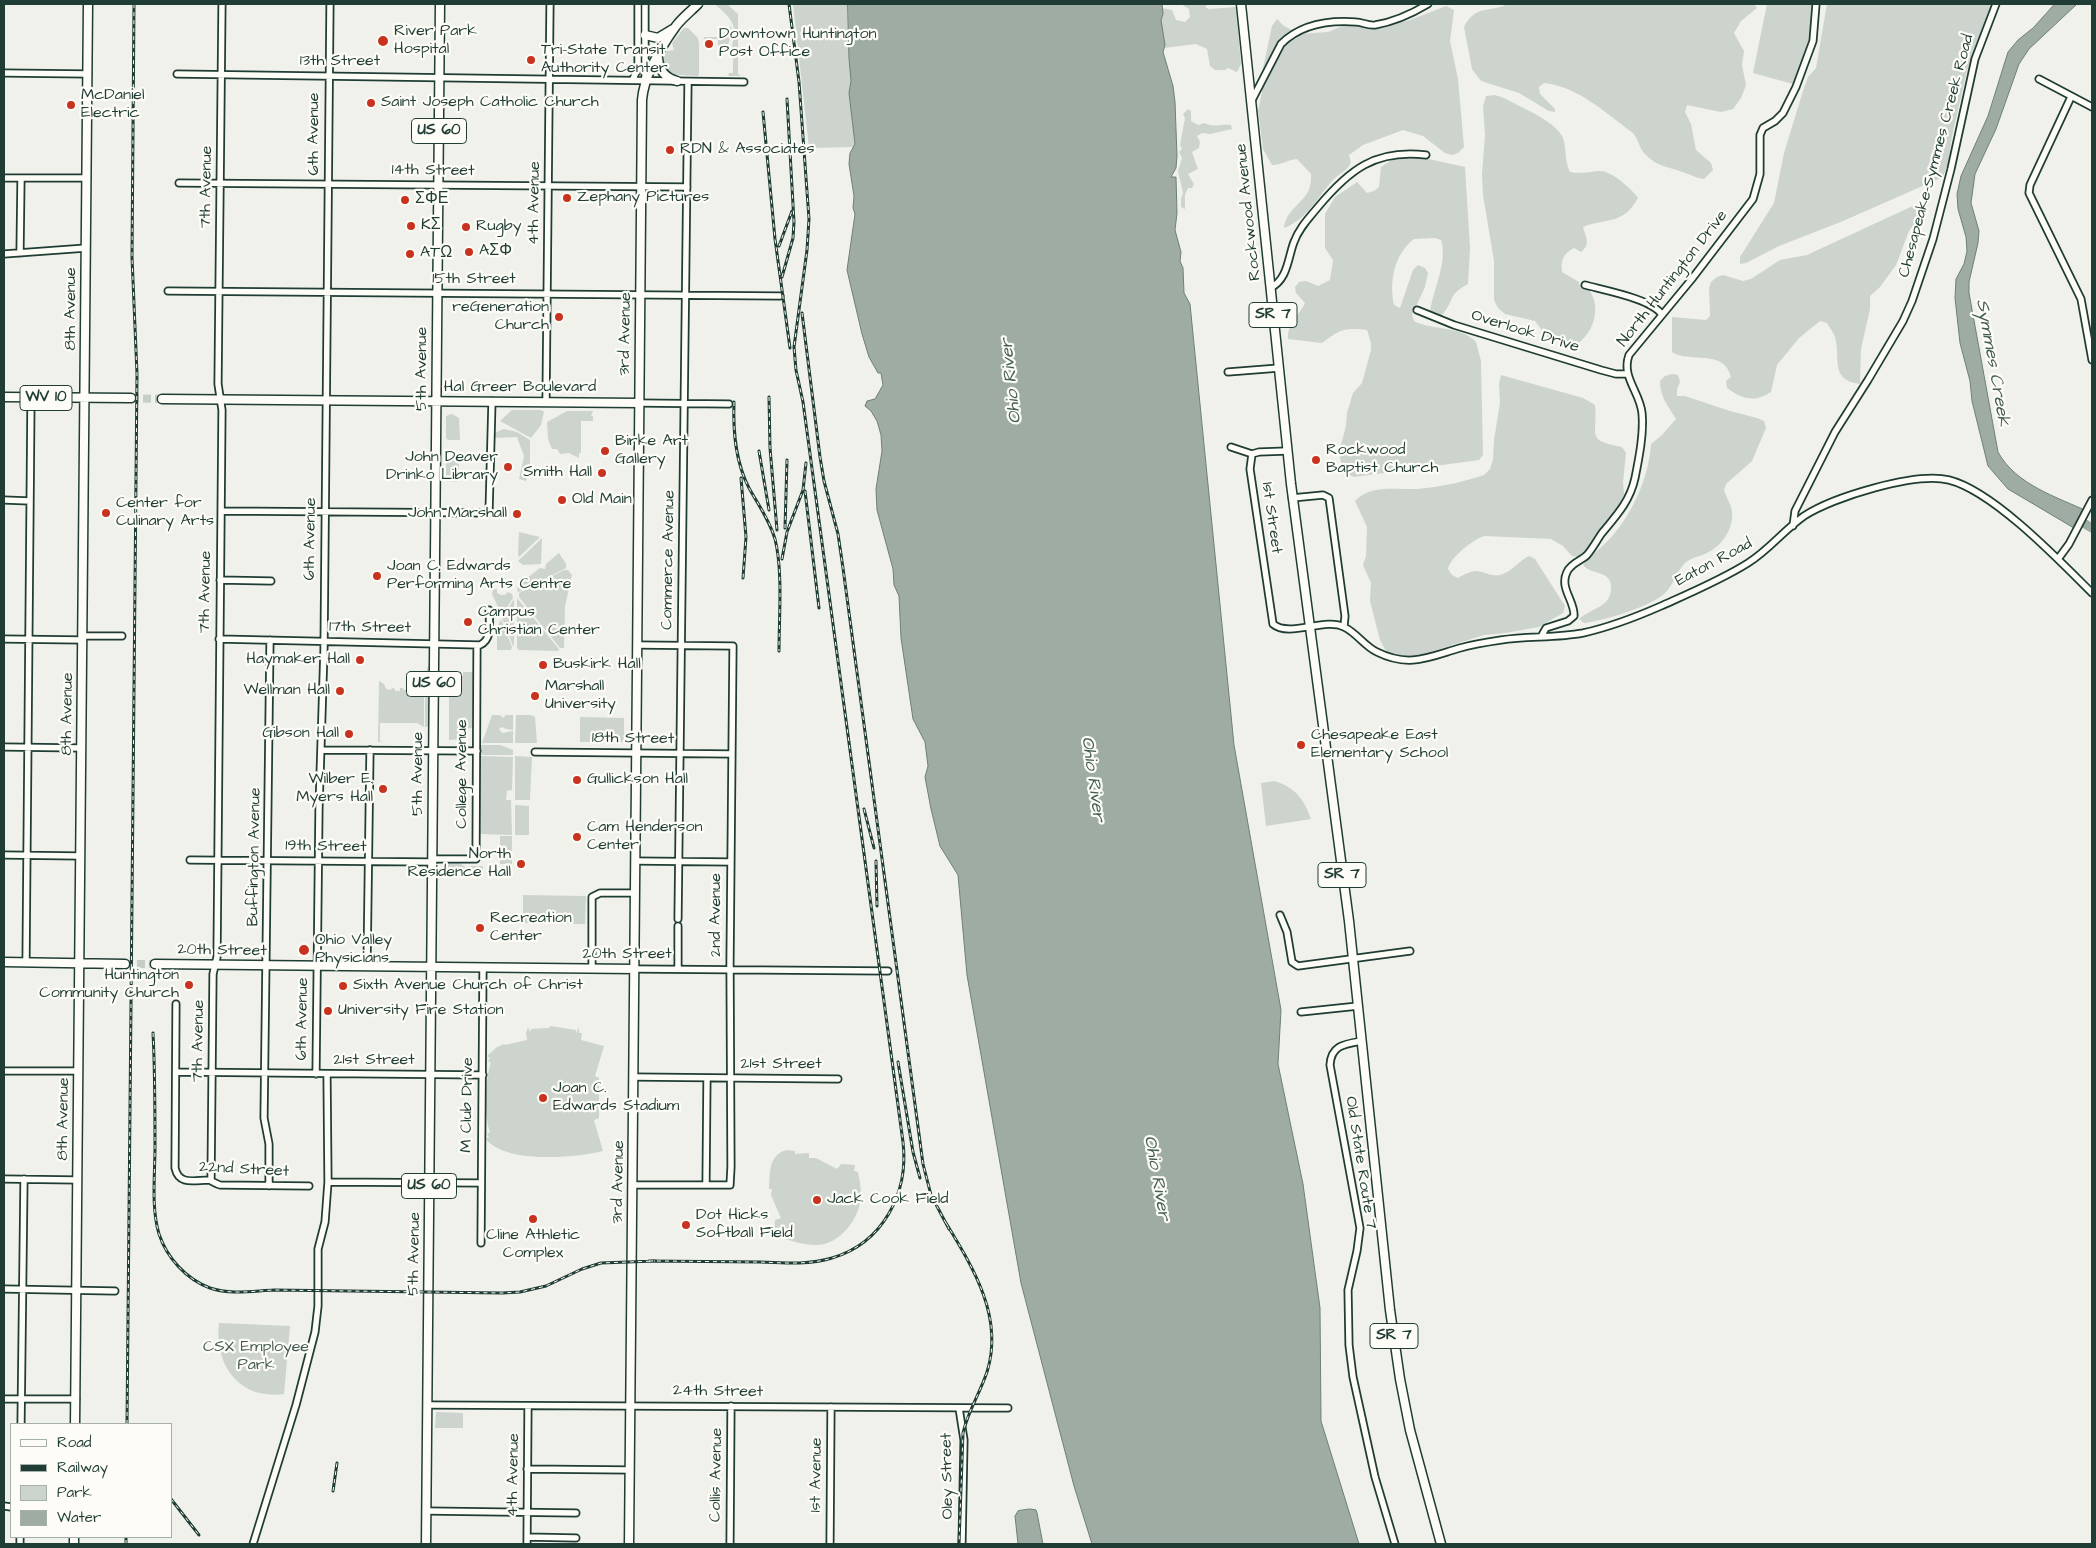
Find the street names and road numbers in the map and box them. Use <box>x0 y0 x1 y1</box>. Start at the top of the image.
street label: Chesapeake-Symmes Creek Road <box>1895 32 1979 280</box>
street label: 13th Street <box>300 52 380 72</box>
street label: 6th Avenue <box>305 93 325 175</box>
road number: US 60 <box>412 118 466 144</box>
street label: Rockwood Avenue <box>1232 142 1266 282</box>
street label: 7th Avenue <box>197 146 217 228</box>
street label: 14th Street <box>391 161 475 181</box>
street label: 4th Avenue <box>525 161 545 245</box>
street label: North Huntington Drive <box>1614 207 1732 351</box>
street label: 8th Avenue <box>62 267 82 351</box>
street label: 15th Street <box>432 270 516 290</box>
street label: 3rd Avenue <box>616 292 636 376</box>
road number: SR 7 <box>1249 302 1297 328</box>
street label: Overlook Drive <box>1469 306 1581 358</box>
street label: 5th Avenue <box>413 327 433 411</box>
street label: Hal Greer Boulevard <box>444 378 596 398</box>
road number: WV 10 <box>20 386 72 410</box>
street label: 1st Street <box>1256 481 1286 555</box>
street label: Commerce Avenue <box>658 490 680 630</box>
street label: 6th Avenue <box>301 497 321 581</box>
street label: Eaton Road <box>1672 535 1756 591</box>
street label: 7th Avenue <box>196 551 216 633</box>
street label: 17th Street <box>329 618 411 638</box>
street label: 8th Avenue <box>58 672 78 756</box>
road number: US 60 <box>406 672 462 696</box>
street label: College Avenue <box>453 719 473 829</box>
street label: 18th Street <box>592 729 674 749</box>
street label: 5th Avenue <box>409 732 429 816</box>
street label: Buffington Avenue <box>244 787 266 927</box>
street label: 19th Street <box>285 837 367 857</box>
road number: SR 7 <box>1318 862 1366 888</box>
street label: 2nd Avenue <box>707 873 727 957</box>
street label: 20th Street <box>177 941 267 961</box>
street label: 20th Street <box>582 945 672 965</box>
street label: 6th Avenue <box>293 977 313 1061</box>
street label: 7th Avenue <box>189 1000 209 1082</box>
street label: 21st Street <box>333 1051 415 1071</box>
street label: 21st Street <box>740 1055 822 1075</box>
street label: M Club Drive <box>458 1057 478 1153</box>
street label: 8th Avenue <box>54 1077 74 1161</box>
street label: Old State Route 7 <box>1340 1095 1380 1231</box>
street label: 3rd Avenue <box>609 1140 629 1224</box>
street label: 22nd Street <box>198 1158 290 1182</box>
road number: US 60 <box>402 1174 456 1198</box>
street label: 5th Avenue <box>405 1212 425 1296</box>
road number: SR 7 <box>1370 1324 1418 1348</box>
street label: 24th Street <box>673 1382 763 1402</box>
street label: Collis Avenue <box>707 1428 727 1522</box>
street label: 4th Avenue <box>504 1433 524 1517</box>
street label: Oley Street <box>938 1433 958 1519</box>
street label: 1st Avenue <box>807 1437 827 1513</box>

